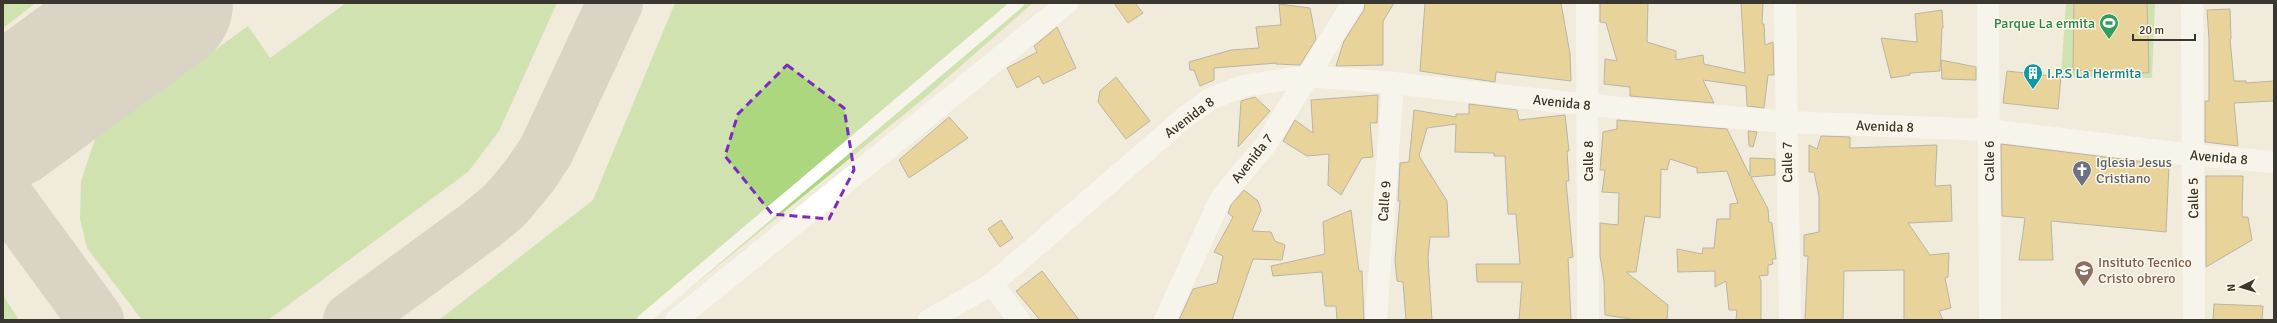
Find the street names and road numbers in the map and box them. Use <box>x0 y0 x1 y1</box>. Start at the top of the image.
street label: Avenida 8 <box>1532 91 1592 114</box>
street label: Avenida 8 <box>1161 93 1218 142</box>
street label: Avenida 8 <box>1856 117 1914 136</box>
street label: Avenida 7 <box>1228 130 1277 186</box>
street label: Calle 8 <box>1580 140 1597 182</box>
street label: Calle 6 <box>1981 140 1998 182</box>
street label: Calle 7 <box>1779 141 1796 183</box>
street label: Avenida 8 <box>2189 146 2249 168</box>
street label: Calle 5 <box>2185 177 2202 219</box>
street label: Calle 9 <box>1375 180 1394 222</box>

